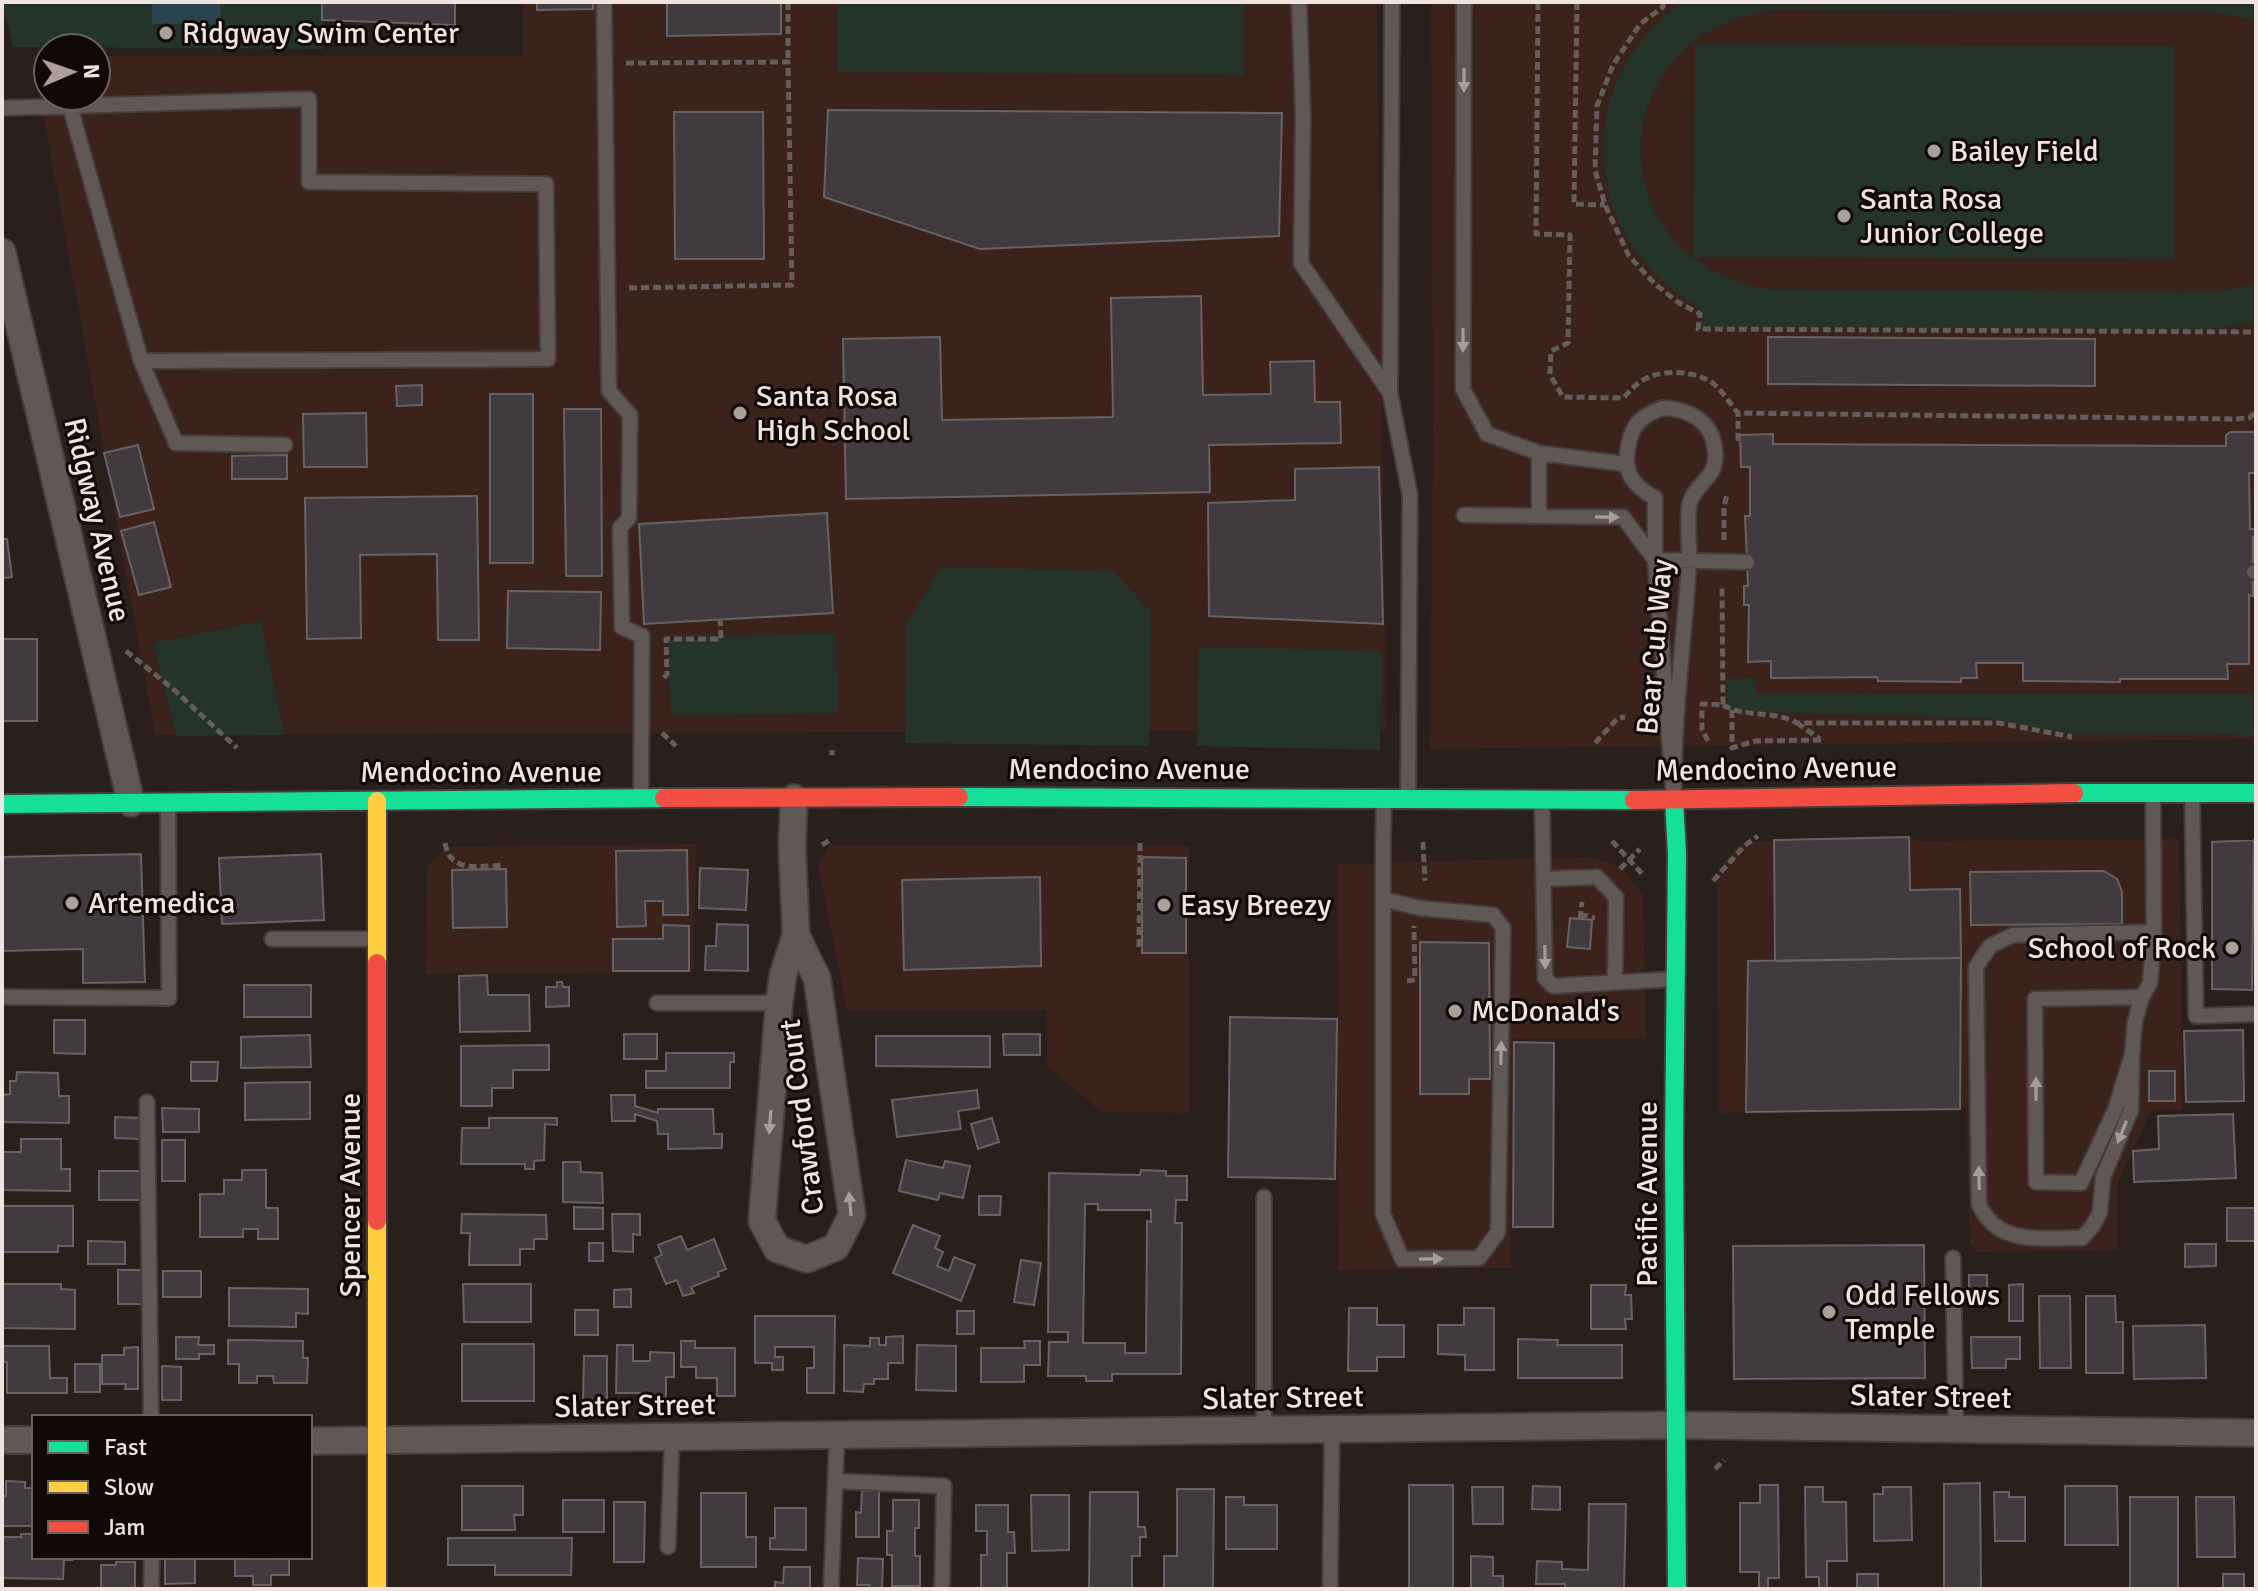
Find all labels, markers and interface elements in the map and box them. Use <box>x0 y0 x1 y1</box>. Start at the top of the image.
place label: Ridgway Swim Center <box>182 15 459 52</box>
marker: Ridgway Swim Center <box>157 24 175 42</box>
north arrow <box>32 32 112 112</box>
text: N <box>78 63 105 79</box>
one-way arrow <box>1458 68 1470 93</box>
place label: Bailey Field <box>1950 133 2099 170</box>
marker: Bailey Field <box>1925 142 1943 160</box>
place label: Santa Rosa Junior College <box>1860 181 2044 252</box>
marker: Santa Rosa Junior College <box>1835 207 1853 225</box>
one-way arrow <box>1457 328 1469 353</box>
place label: Santa Rosa High School <box>756 378 910 449</box>
marker: Santa Rosa High School <box>731 404 749 422</box>
street label: Ridgway Avenue <box>56 414 138 626</box>
one-way arrow <box>1595 511 1620 523</box>
street label: Bear Cub Way <box>1629 558 1681 736</box>
street label: Mendocino Avenue <box>1655 748 1897 790</box>
street label: Mendocino Avenue <box>1008 751 1250 788</box>
street label: Mendocino Avenue <box>360 754 602 791</box>
place label: Artemedica <box>88 885 235 922</box>
place label: Easy Breezy <box>1180 887 1331 924</box>
marker: Artemedica <box>63 894 81 912</box>
marker: Easy Breezy <box>1155 896 1173 914</box>
place label: School of Rock <box>2028 930 2216 967</box>
marker: School of Rock <box>2223 939 2241 957</box>
one-way arrow <box>1539 945 1551 970</box>
place label: McDonald's <box>1471 993 1620 1030</box>
marker: McDonald's <box>1446 1002 1464 1020</box>
street label: Crawford Court <box>772 1017 832 1217</box>
one-way arrow <box>1495 1040 1507 1065</box>
one-way arrow <box>2030 1076 2042 1101</box>
street label: Spencer Avenue <box>332 1093 369 1297</box>
street label: Pacific Avenue <box>1629 1101 1666 1287</box>
one-way arrow <box>763 1110 776 1135</box>
one-way arrow <box>2116 1120 2129 1144</box>
one-way arrow <box>1973 1165 1985 1190</box>
one-way arrow <box>843 1191 856 1216</box>
one-way arrow <box>1419 1253 1444 1265</box>
place label: Odd Fellows Temple <box>1845 1277 2000 1348</box>
marker: Odd Fellows Temple <box>1820 1303 1838 1321</box>
street label: Slater Street <box>1850 1377 2012 1417</box>
street label: Slater Street <box>1202 1378 1364 1418</box>
street label: Slater Street <box>554 1386 716 1426</box>
legend <box>32 1415 312 1559</box>
text: Fast <box>104 1432 147 1462</box>
text: Slow <box>104 1472 154 1502</box>
text: Jam <box>104 1512 145 1542</box>

